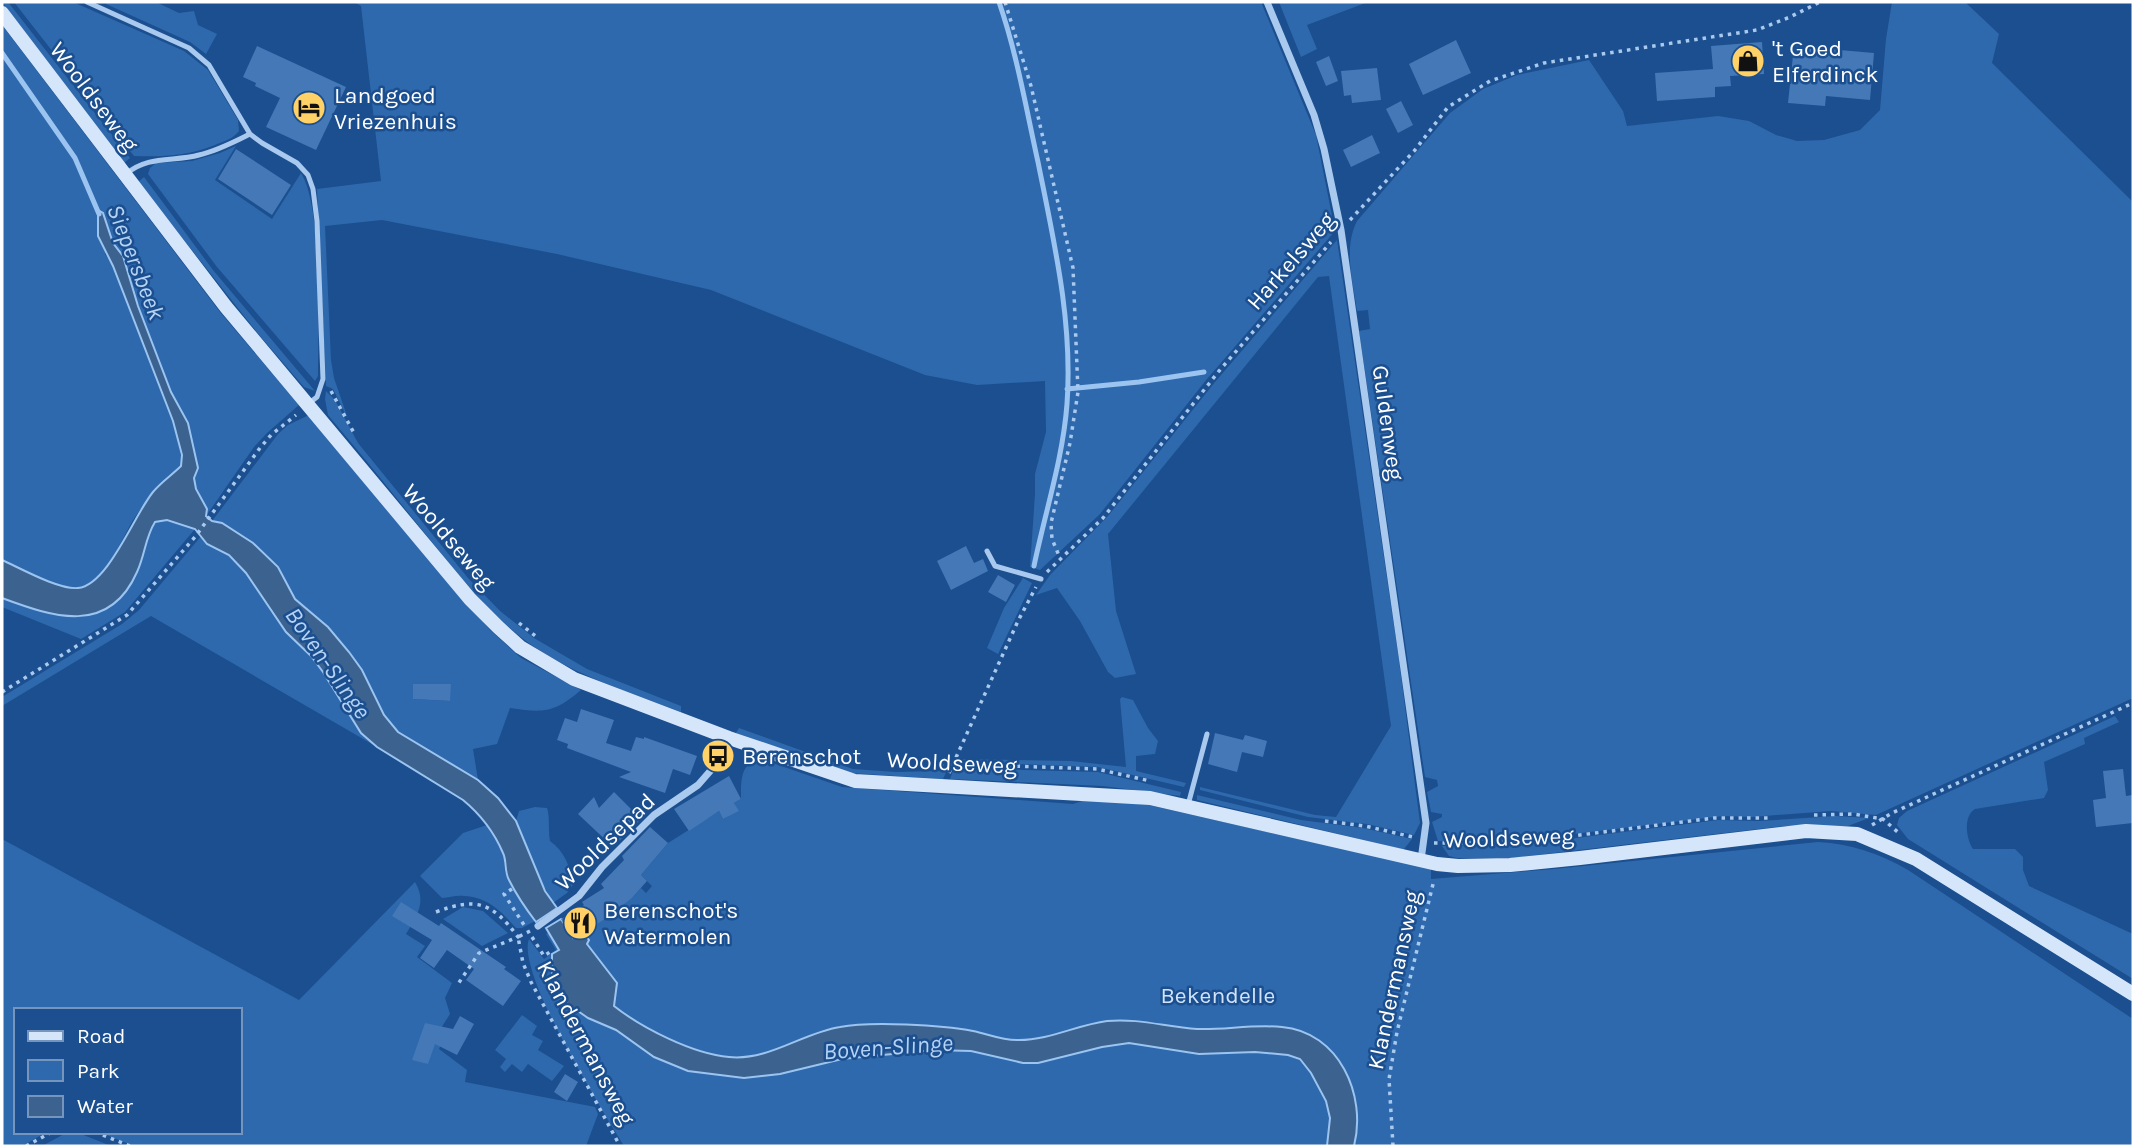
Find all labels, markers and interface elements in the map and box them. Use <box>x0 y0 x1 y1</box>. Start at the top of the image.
place label: 't Goed Elferdinck <box>1772 35 1879 88</box>
street label: Wooldseweg <box>44 37 144 157</box>
shop icon: 't Goed Elferdinck <box>1729 42 1767 80</box>
place label: Landgoed Vriezenhuis <box>334 82 457 135</box>
hotel icon: Landgoed Vriezenhuis <box>290 89 328 127</box>
water label: Siepersbeek <box>101 200 171 324</box>
street label: Harkelsweg <box>1241 206 1341 316</box>
street label: Guldenweg <box>1367 364 1409 482</box>
street label: Wooldseweg <box>397 478 501 596</box>
water label: Boven-Slinge <box>279 602 377 724</box>
bus stop icon: Berenschot <box>699 737 737 775</box>
place label: Berenschot <box>742 743 862 770</box>
street label: Wooldseweg <box>886 746 1018 780</box>
street label: Wooldsepad <box>549 788 661 896</box>
street label: Wooldseweg <box>1443 822 1575 854</box>
street label: Klandermansweg <box>1362 888 1426 1072</box>
place label: Berenschot's Watermolen <box>604 897 738 950</box>
restaurant icon: Berenschot's Watermolen <box>561 904 599 942</box>
street label: Klandermansweg <box>531 956 641 1130</box>
park label: Bekendelle <box>1161 982 1275 1009</box>
legend <box>14 1008 242 1134</box>
text: Road <box>77 1024 125 1048</box>
water label: Boven-Slinge <box>822 1029 954 1065</box>
text: Park <box>77 1059 120 1083</box>
text: Water <box>77 1094 133 1118</box>

